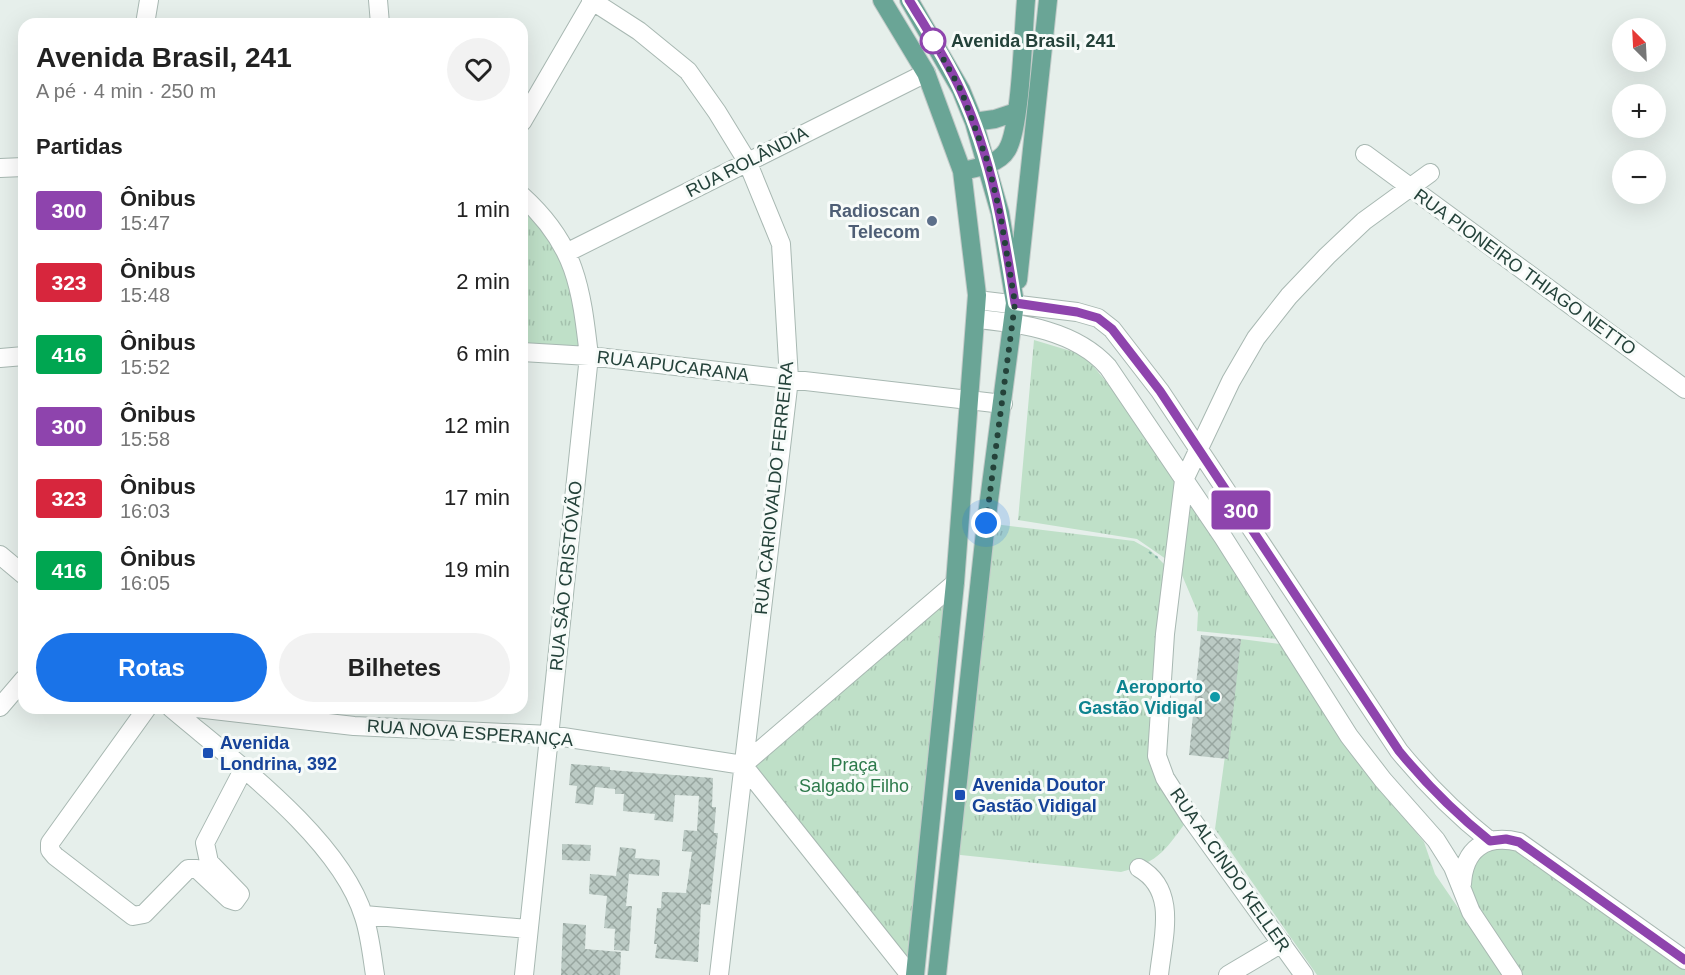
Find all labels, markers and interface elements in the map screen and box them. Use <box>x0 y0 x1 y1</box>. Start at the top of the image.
north arrow <box>1612 18 1666 72</box>
map controls <box>1612 18 1666 204</box>
marker: Avenida Brasil, 241 <box>920 28 946 54</box>
place label: Avenida Brasil, 241 <box>951 31 1115 51</box>
button: heart <box>447 38 510 101</box>
text: Avenida Brasil, 241 <box>36 42 292 73</box>
text: A pé · 4 min · 250 m <box>36 80 216 102</box>
button: + <box>1612 84 1666 138</box>
street label: RUA ROLÂNDIA <box>683 123 811 201</box>
text: Partidas <box>36 134 123 159</box>
button: − <box>1612 150 1666 204</box>
street label: RUA PIONEIRO THIAGO NETTO <box>1410 185 1640 359</box>
text: Ônibus <box>120 186 196 211</box>
text: 1 min <box>456 197 510 222</box>
text: 300 <box>51 199 87 222</box>
place label: Radioscan Telecom <box>829 201 920 242</box>
text: 15:47 <box>120 212 170 234</box>
marker: Radioscan Telecom <box>925 214 939 228</box>
text: Ônibus <box>120 258 196 283</box>
text: 2 min <box>456 269 510 294</box>
text: 323 <box>51 271 87 294</box>
text: 15:48 <box>120 284 170 306</box>
text: Ônibus <box>120 330 196 355</box>
text: 6 min <box>456 341 510 366</box>
text: 416 <box>51 343 87 366</box>
street label: RUA APUCARANA <box>596 347 750 385</box>
text: 15:52 <box>120 356 170 378</box>
street label: RUA CARIOVALDO FERREIRA <box>751 360 797 616</box>
text: Ônibus <box>120 402 196 427</box>
text: 12 min <box>444 413 510 438</box>
text: 300 <box>51 415 87 438</box>
text: 15:58 <box>120 428 170 450</box>
text: Ônibus <box>120 474 196 499</box>
street label: RUA SÃO CRISTÓVÃO <box>545 480 586 672</box>
text: 17 min <box>444 485 510 510</box>
text: 323 <box>51 487 87 510</box>
line badge: 300 <box>1206 490 1276 530</box>
text: 300 <box>1223 499 1259 522</box>
text: 16:03 <box>120 500 170 522</box>
your location <box>971 508 1001 538</box>
text: Ônibus <box>120 546 196 571</box>
text: 19 min <box>444 557 510 582</box>
text: 416 <box>51 559 87 582</box>
text: 16:05 <box>120 572 170 594</box>
button: Rotas <box>36 633 267 702</box>
button: Bilhetes <box>279 633 510 702</box>
place label: Aeroporto Gastão Vidigal <box>1078 677 1203 718</box>
marker: Aeroporto Gastão Vidigal <box>1208 690 1222 704</box>
street label: RUA NOVA ESPERANÇA <box>366 716 574 750</box>
place label: Avenida Londrina, 392 <box>220 733 337 774</box>
marker: Avenida Londrina, 392 <box>201 746 215 760</box>
park label: Praça Salgado Filho <box>799 755 909 796</box>
place label: Avenida Doutor Gastão Vidigal <box>972 775 1105 816</box>
street label: RUA ALCINDO KELLER <box>1166 784 1294 956</box>
marker: Avenida Doutor Gastão Vidigal <box>953 788 967 802</box>

